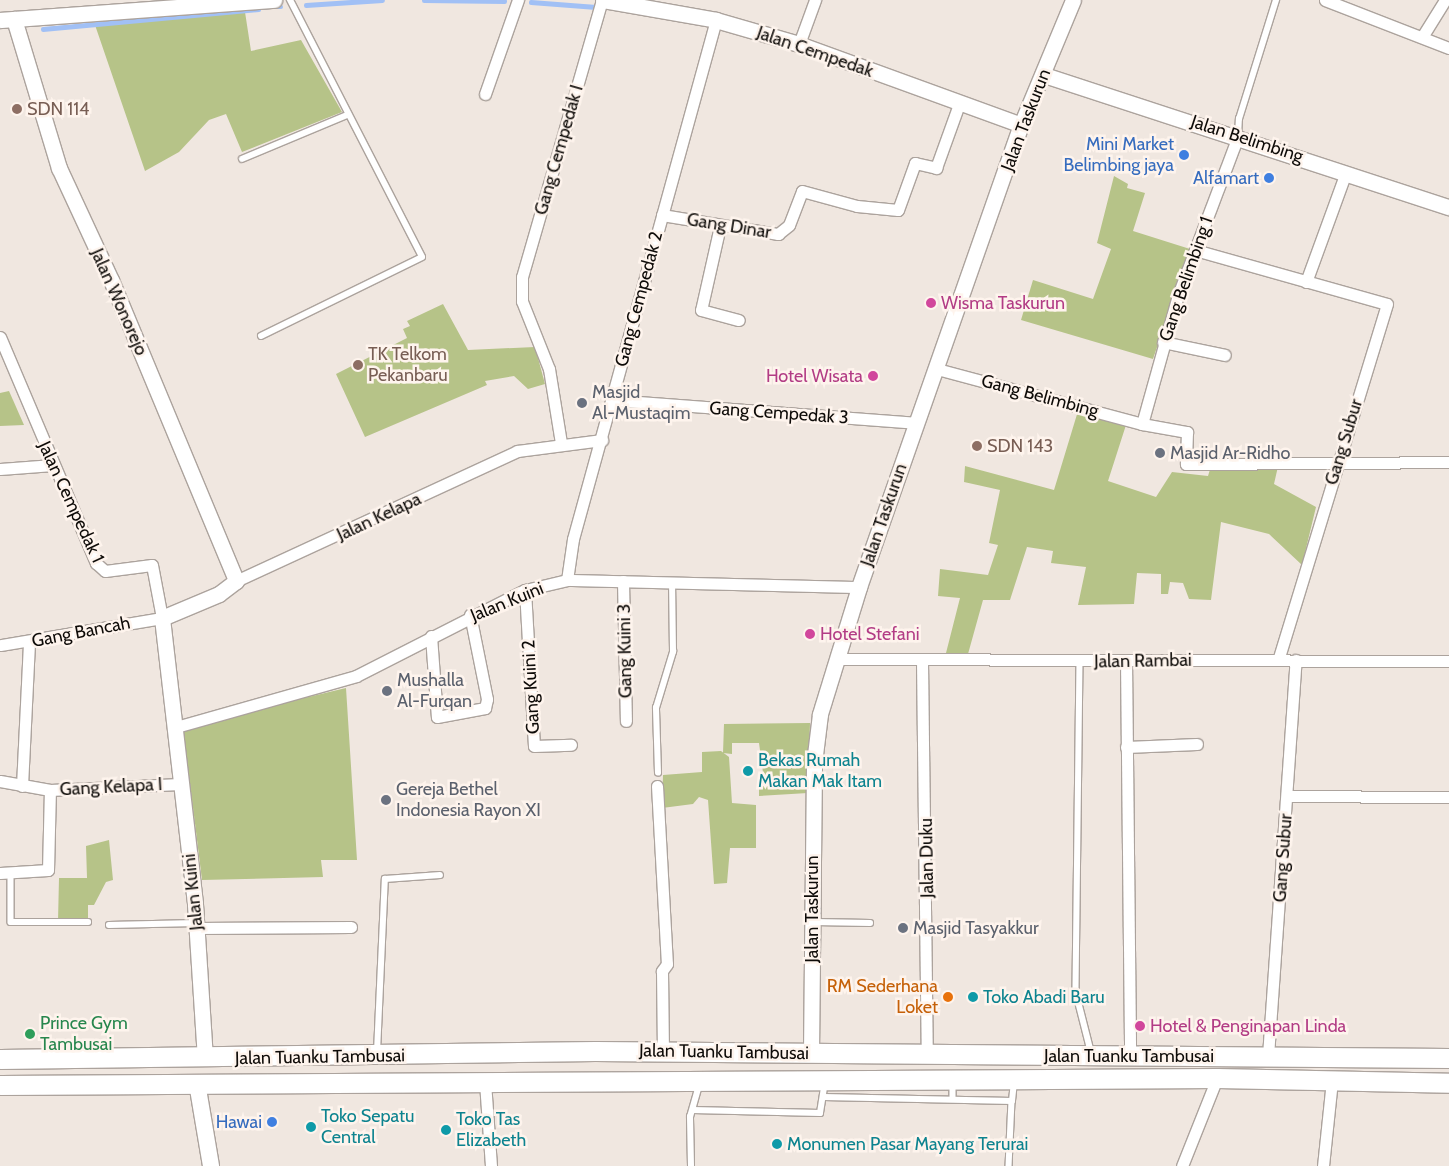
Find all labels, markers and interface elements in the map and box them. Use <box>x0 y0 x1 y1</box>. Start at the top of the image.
street label: Jalan Cempedak <box>754 22 876 82</box>
street label: Jalan Taskurun <box>997 66 1055 174</box>
street label: Gang Cempedak I <box>530 83 588 217</box>
place label: SDN 114 <box>27 98 89 120</box>
marker: SDN 114 <box>11 103 23 115</box>
street label: Jalan Belimbing <box>1188 111 1306 167</box>
place label: Mini Market Belimbing jaya <box>1064 134 1174 176</box>
marker: Mini Market Belimbing jaya <box>1178 149 1190 161</box>
place label: Alfamart <box>1193 167 1259 189</box>
marker: Alfamart <box>1263 172 1275 184</box>
street label: Gang Dinar <box>685 209 773 243</box>
street label: Gang Belimbing 1 <box>1155 214 1217 344</box>
street label: Gang Cempedak 2 <box>611 229 667 369</box>
street label: Jalan Wonorejo <box>86 245 152 359</box>
place label: Wisma Taskurun <box>941 292 1065 314</box>
marker: Wisma Taskurun <box>925 297 937 309</box>
place label: TK Telkom Pekanbaru <box>368 344 448 386</box>
marker: TK Telkom Pekanbaru <box>352 359 364 371</box>
place label: Hotel Wisata <box>766 365 863 387</box>
marker: Hotel Wisata <box>867 370 879 382</box>
street label: Gang Belimbing <box>979 370 1101 422</box>
place label: Masjid Al-Mustaqim <box>592 382 690 424</box>
street label: Gang Subur <box>1321 396 1367 488</box>
marker: Masjid Al-Mustaqim <box>576 397 588 409</box>
street label: Gang Cempedak 3 <box>709 397 849 429</box>
place label: SDN 143 <box>987 435 1053 457</box>
street label: Jalan Cempedak 1 <box>33 438 109 566</box>
marker: SDN 143 <box>971 440 983 452</box>
place label: Masjid Ar-Ridho <box>1170 442 1290 464</box>
marker: Masjid Ar-Ridho <box>1154 447 1166 459</box>
street label: Jalan Taskurun <box>856 461 912 569</box>
street label: Jalan Kelapa <box>333 488 425 546</box>
street label: Jalan Kuini <box>467 578 547 626</box>
street label: Gang Kuini 3 <box>613 604 637 698</box>
street label: Gang Bancah <box>30 612 132 652</box>
place label: Hotel Stefani <box>820 623 920 645</box>
marker: Hotel Stefani <box>804 628 816 640</box>
street label: Gang Kuini 2 <box>518 639 544 735</box>
street label: Jalan Rambai <box>1094 649 1192 673</box>
place label: Mushalla Al-Furqan <box>397 670 472 712</box>
marker: Mushalla Al-Furqan <box>381 685 393 697</box>
place label: Bekas Rumah Makan Mak Itam <box>758 750 882 792</box>
marker: Bekas Rumah Makan Mak Itam <box>742 765 754 777</box>
street label: Gang Kelapa I <box>59 774 163 800</box>
place label: Gereja Bethel Indonesia Rayon XI <box>396 779 541 822</box>
marker: Gereja Bethel Indonesia Rayon XI <box>380 794 392 806</box>
street label: Gang Subur <box>1269 813 1297 903</box>
street label: Jalan Duku <box>916 818 938 898</box>
street label: Jalan Kuini <box>178 853 208 931</box>
street label: Jalan Taskurun <box>801 855 823 963</box>
place label: Masjid Tasyakkur <box>913 917 1039 939</box>
marker: Masjid Tasyakkur <box>897 922 909 934</box>
place label: RM Sederhana Loket <box>827 976 938 1019</box>
place label: Toko Abadi Baru <box>983 986 1105 1008</box>
marker: RM Sederhana Loket <box>942 991 954 1003</box>
marker: Toko Abadi Baru <box>967 991 979 1003</box>
place label: Prince Gym Tambusai <box>40 1013 128 1056</box>
place label: Hotel & Penginapan Linda <box>1150 1015 1346 1037</box>
marker: Hotel & Penginapan Linda <box>1134 1020 1146 1032</box>
marker: Prince Gym Tambusai <box>24 1028 36 1040</box>
street label: Jalan Tuanku Tambusai <box>639 1040 809 1064</box>
street label: Jalan Tuanku Tambusai <box>235 1045 405 1069</box>
street label: Jalan Tuanku Tambusai <box>1044 1045 1214 1067</box>
place label: Toko Sepatu Central <box>321 1106 414 1148</box>
place label: Toko Tas Elizabeth <box>456 1109 526 1152</box>
place label: Hawai <box>216 1111 262 1133</box>
marker: Hawai <box>266 1116 278 1128</box>
marker: Toko Sepatu Central <box>305 1121 317 1133</box>
marker: Toko Tas Elizabeth <box>440 1124 452 1136</box>
place label: Monumen Pasar Mayang Terurai <box>787 1133 1028 1155</box>
marker: Monumen Pasar Mayang Terurai <box>771 1138 783 1150</box>

